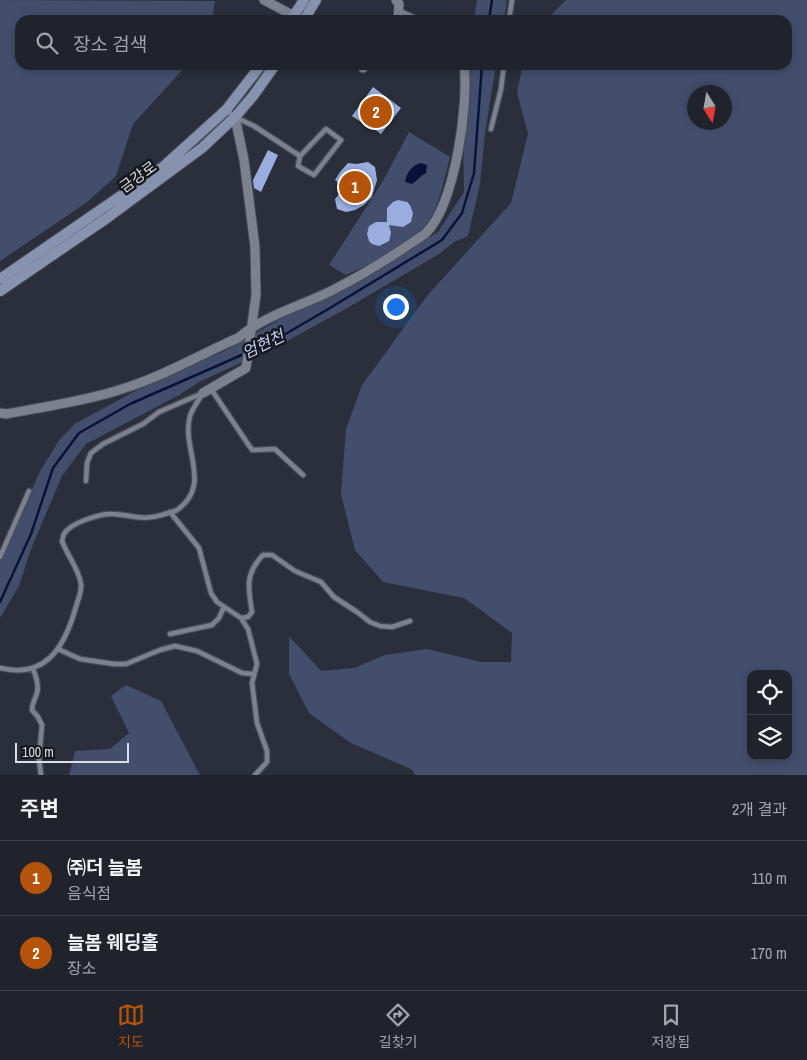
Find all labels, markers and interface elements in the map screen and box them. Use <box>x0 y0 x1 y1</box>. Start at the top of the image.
search box <box>15 15 792 70</box>
icon: search <box>33 29 61 57</box>
text: 장소 검색 <box>73 31 147 57</box>
north arrow <box>687 85 732 130</box>
pin: 2 <box>360 93 392 131</box>
street label: 금강로 <box>115 156 161 197</box>
pin: 1 <box>339 168 371 206</box>
your location <box>383 294 409 320</box>
water label: 엄현천 <box>238 323 290 364</box>
map controls <box>747 670 792 760</box>
button: locate <box>747 670 792 715</box>
button: layers <box>747 715 792 760</box>
scale bar <box>15 740 129 763</box>
text: 100 m <box>22 743 54 761</box>
text: 주변 <box>20 794 59 823</box>
text: 2개 결과 <box>732 798 787 820</box>
text: ㈜더 늘봄 <box>67 854 143 880</box>
text: 1 <box>32 867 40 889</box>
text: 110 m <box>751 867 787 889</box>
text: 음식점 <box>67 882 111 904</box>
text: 늘봄 웨딩홀 <box>67 929 159 955</box>
text: 2 <box>32 942 40 964</box>
text: 170 m <box>751 942 787 964</box>
text: 장소 <box>67 957 96 979</box>
tab: 지도 <box>117 1001 145 1051</box>
tab: 길찾기 <box>379 1001 418 1051</box>
tab: 저장됨 <box>651 1001 690 1051</box>

